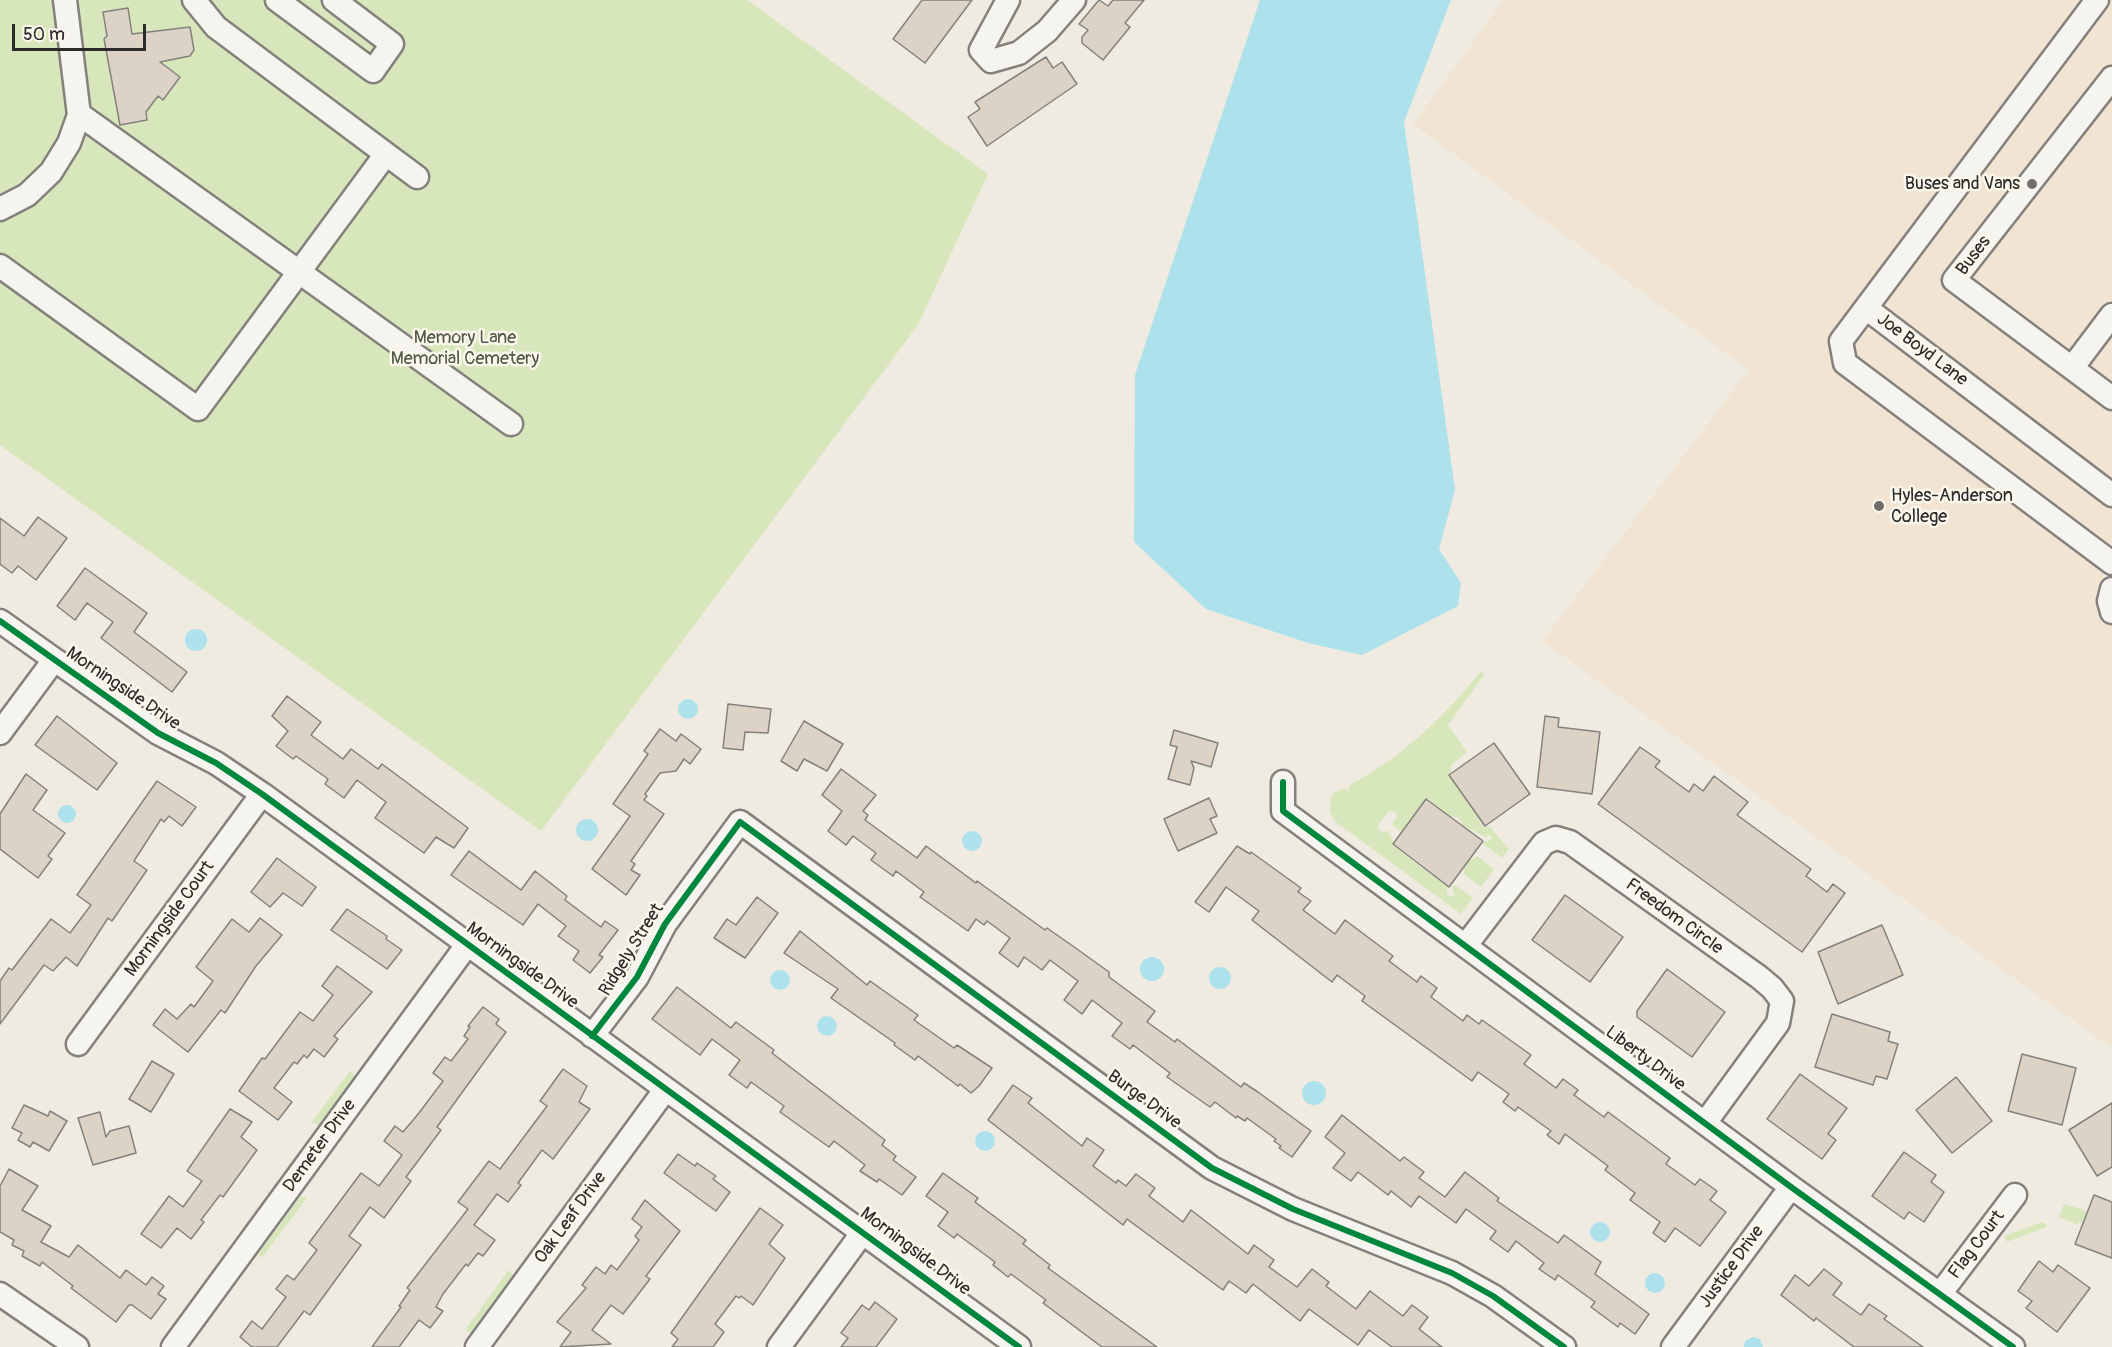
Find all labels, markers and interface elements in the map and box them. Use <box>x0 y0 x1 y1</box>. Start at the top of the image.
scale bar <box>15 12 148 50</box>
text: 50 m <box>23 23 65 46</box>
place label: Buses and Vans <box>1905 173 2020 195</box>
marker: Buses and Vans <box>2025 177 2039 191</box>
street label: Buses <box>1952 232 1996 280</box>
street label: Joe Boyd Lane <box>1872 309 1972 391</box>
park label: Memory Lane Memorial Cemetery <box>391 327 539 370</box>
place label: Hyles-Anderson College <box>1891 485 2013 528</box>
marker: Hyles-Anderson College <box>1872 499 1886 513</box>
street label: Morningside Drive <box>62 643 184 735</box>
street label: Morningside Court <box>121 857 219 981</box>
street label: Freedom Circle <box>1621 874 1727 960</box>
street label: Ridgely Street <box>595 900 669 1000</box>
street label: Morningside Drive <box>462 918 582 1014</box>
street label: Liberty Drive <box>1601 1022 1689 1096</box>
street label: Burge Drive <box>1103 1066 1185 1134</box>
street label: Demeter Drive <box>279 1095 361 1197</box>
street label: Oak Leaf Drive <box>530 1168 612 1268</box>
street label: Morningside Drive <box>855 1203 975 1301</box>
street label: Flag Court <box>1944 1207 2010 1283</box>
street label: Justice Drive <box>1695 1222 1769 1312</box>

